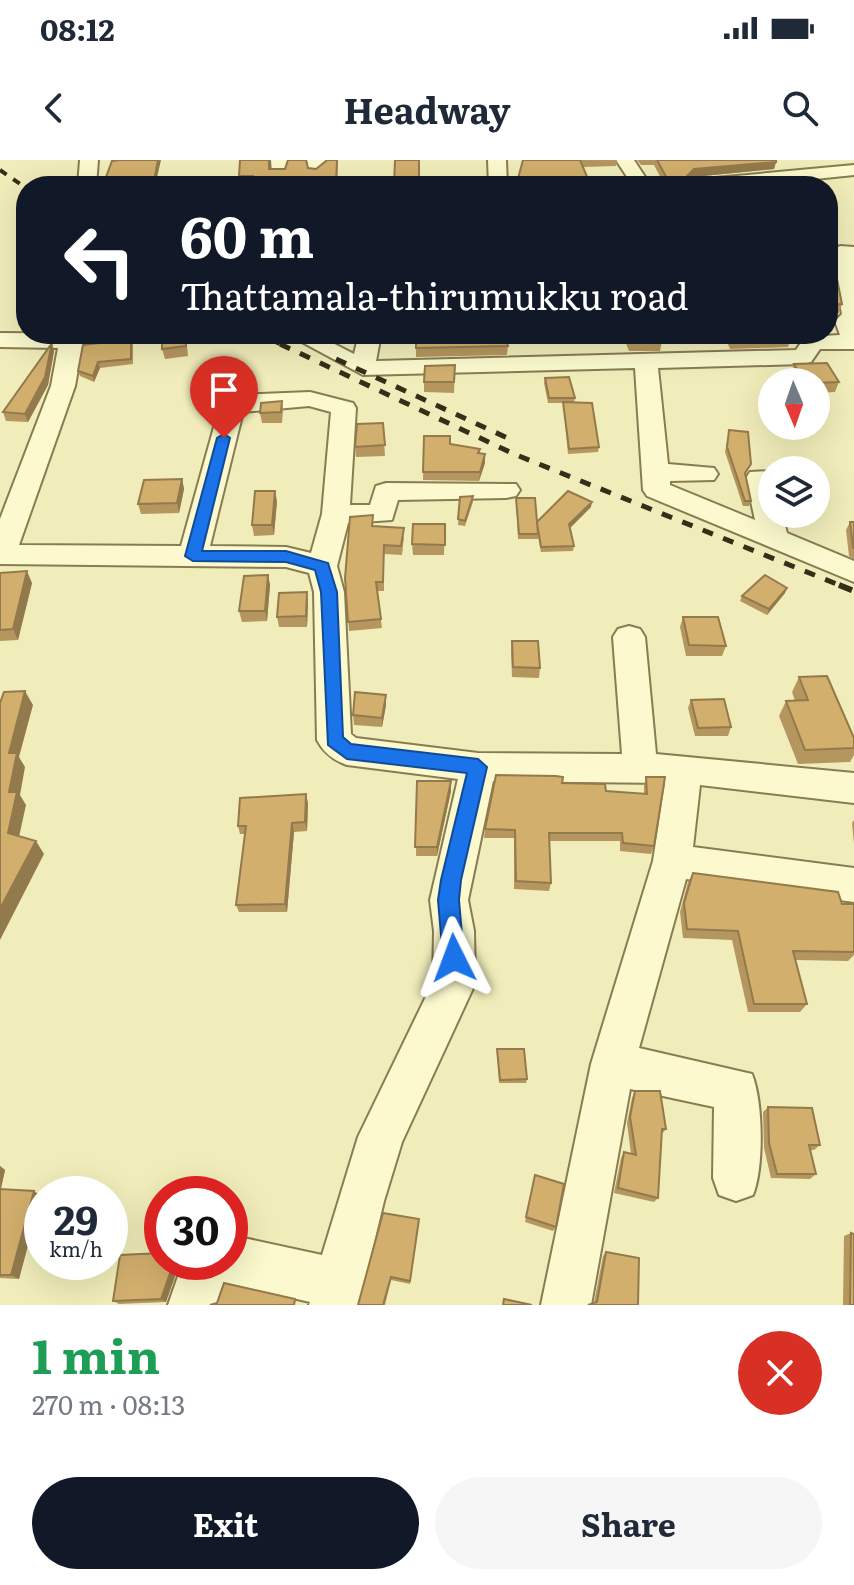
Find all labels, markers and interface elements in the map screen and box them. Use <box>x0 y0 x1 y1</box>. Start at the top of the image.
text: 08:12 <box>40 6 115 50</box>
text: Headway <box>343 82 511 135</box>
icon: back <box>32 86 76 130</box>
icon: search <box>778 86 822 130</box>
text: 60 m <box>180 192 314 275</box>
icon: left <box>48 208 152 312</box>
text: Thattamala-thirumukku road <box>180 268 689 321</box>
pin <box>190 356 258 438</box>
icon: arrive <box>202 368 246 412</box>
north arrow <box>758 368 830 440</box>
map controls <box>758 368 830 528</box>
button: layers <box>758 456 830 528</box>
position arrow <box>412 916 496 1000</box>
speed limit sign: 30 <box>144 1176 248 1280</box>
text: 29 <box>54 1188 98 1247</box>
text: km/h <box>49 1233 103 1263</box>
text: 1 min <box>32 1318 160 1389</box>
button: close <box>738 1331 822 1415</box>
text: 270 m · 08:13 <box>32 1384 185 1423</box>
button: Exit <box>32 1477 419 1569</box>
button: Share <box>435 1477 822 1569</box>

